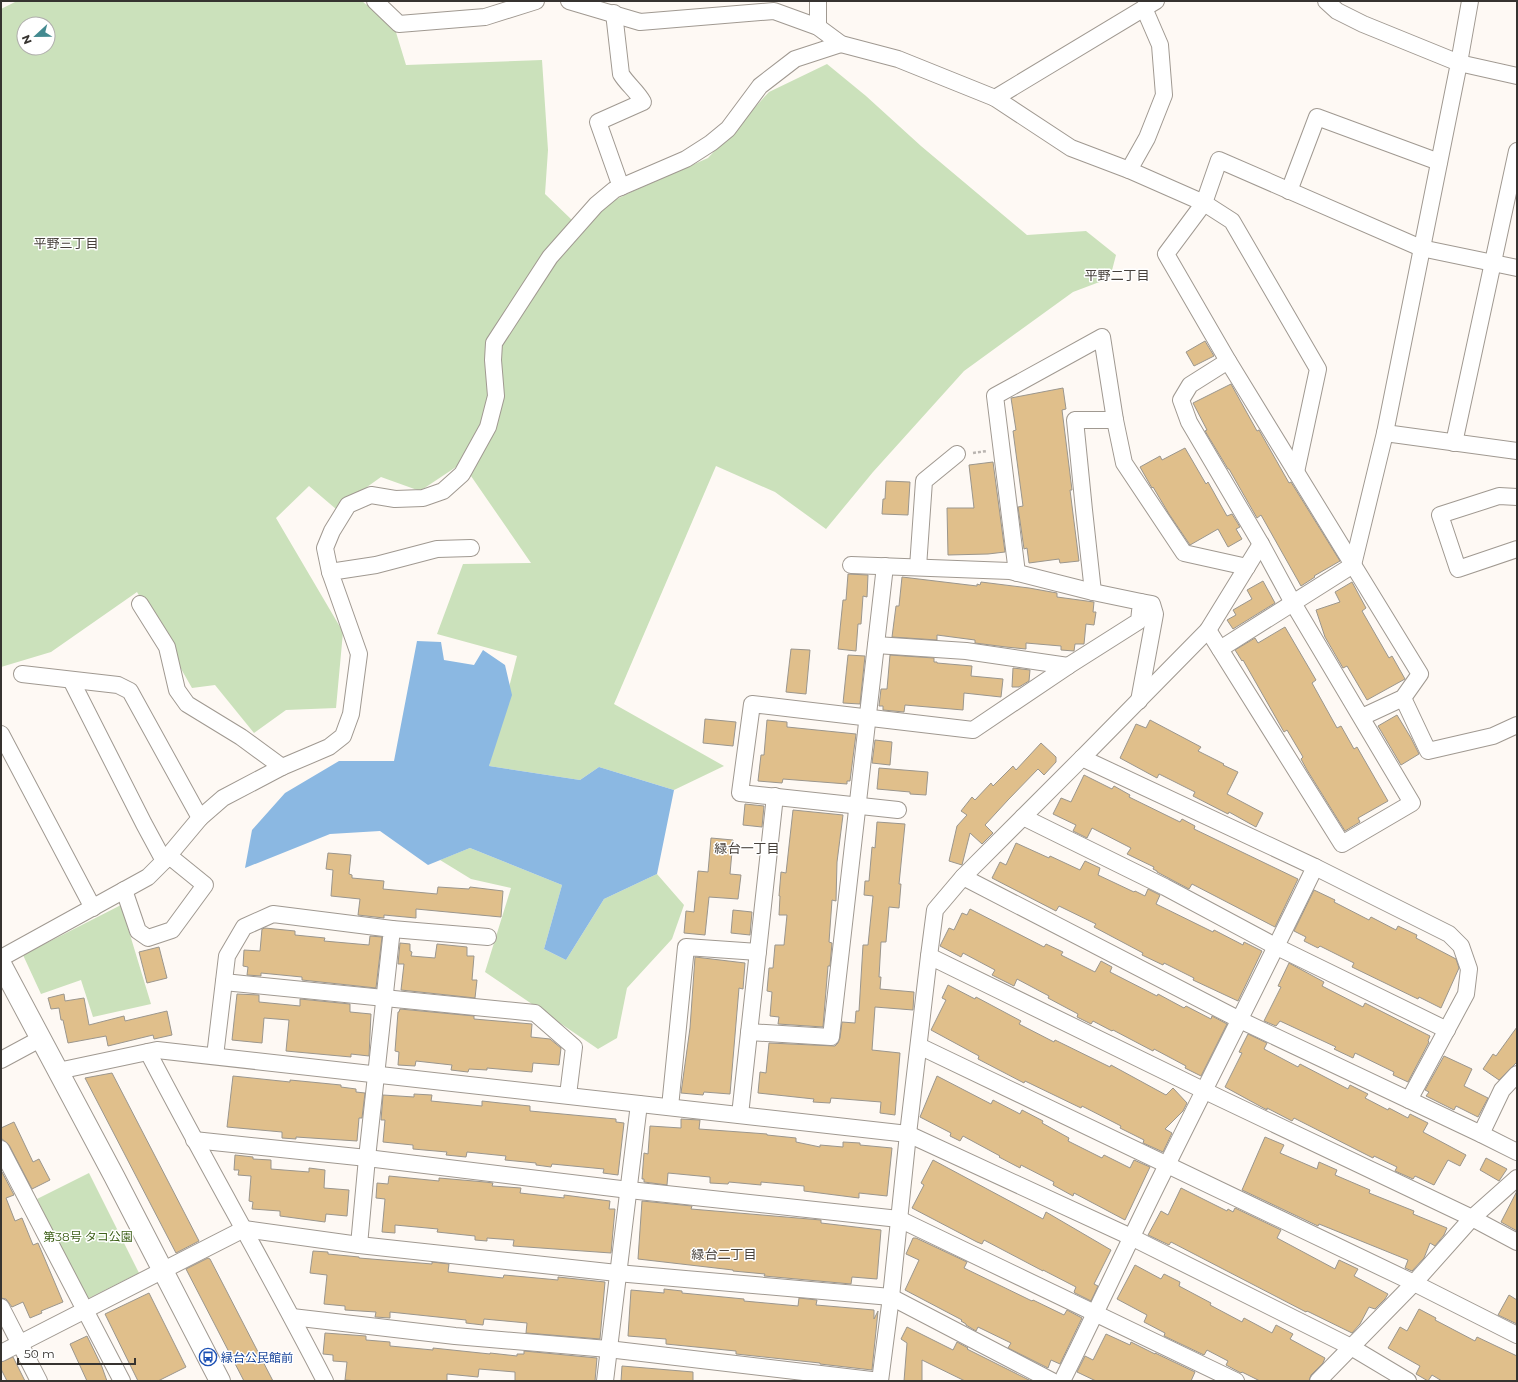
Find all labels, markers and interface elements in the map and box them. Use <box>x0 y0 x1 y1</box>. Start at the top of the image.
north arrow <box>16 16 56 56</box>
text: N <box>19 33 35 46</box>
district label: 平野三丁目 <box>33 235 99 251</box>
district label: 平野二丁目 <box>1084 267 1150 283</box>
district label: 緑台一丁目 <box>714 840 780 856</box>
park label: 第38号 タコ公園 <box>43 1229 133 1244</box>
district label: 緑台二丁目 <box>691 1246 757 1262</box>
scale bar <box>18 1340 135 1366</box>
text: 50 m <box>24 1346 55 1361</box>
bus stop icon: 緑台公民館前 <box>198 1347 218 1367</box>
place label: 緑台公民館前 <box>221 1350 293 1365</box>

